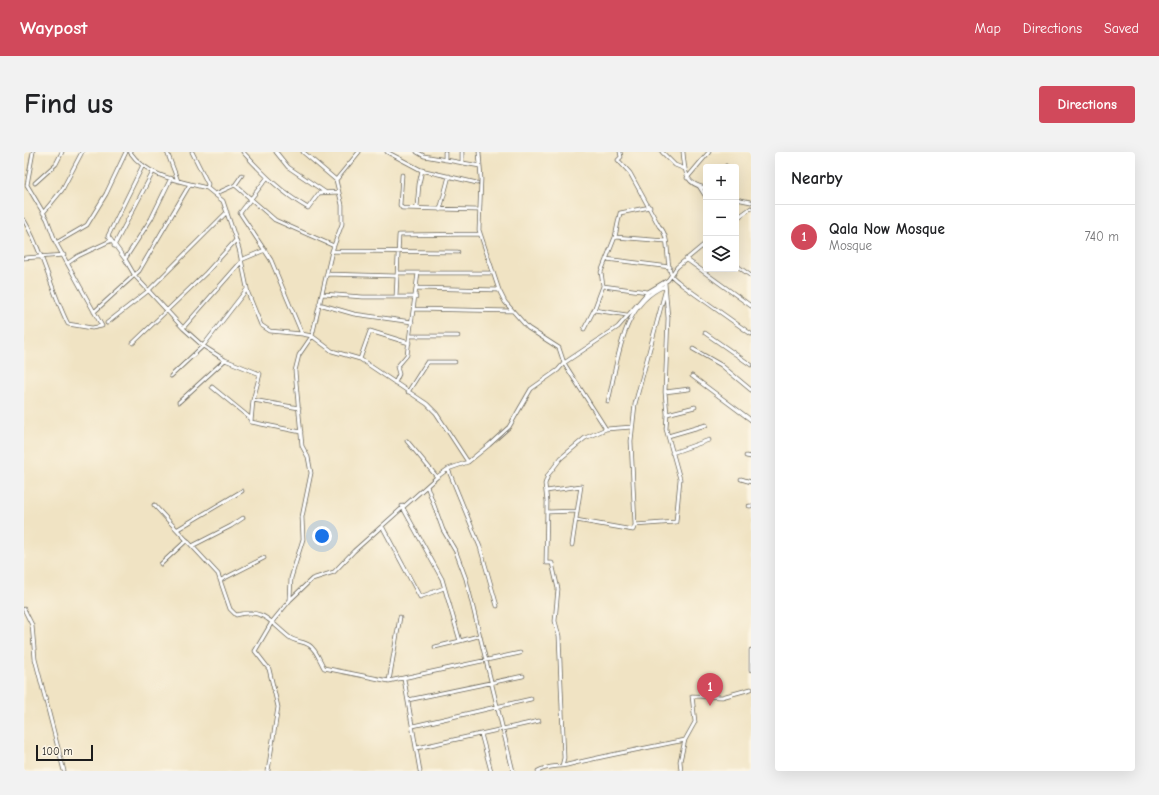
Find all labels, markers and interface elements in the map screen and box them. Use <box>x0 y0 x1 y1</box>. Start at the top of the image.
text: Waypost <box>20 17 88 39</box>
text: Map <box>974 20 1001 37</box>
text: Directions <box>1023 20 1082 37</box>
text: Saved <box>1104 20 1139 37</box>
button: Directions <box>1039 86 1135 123</box>
text: Find us <box>24 88 113 120</box>
map controls <box>703 164 739 272</box>
button: + <box>703 164 739 200</box>
text: Nearby <box>791 169 842 188</box>
button: − <box>703 200 739 236</box>
text: Qala Now Mosque <box>829 220 945 238</box>
text: 1 <box>801 229 807 244</box>
text: 740 m <box>1085 229 1119 244</box>
button: layers <box>703 236 739 272</box>
text: Mosque <box>829 238 872 253</box>
your location <box>312 526 332 546</box>
pin: 1 <box>697 673 723 706</box>
scale bar <box>36 743 93 762</box>
text: 100 m <box>42 745 73 758</box>

